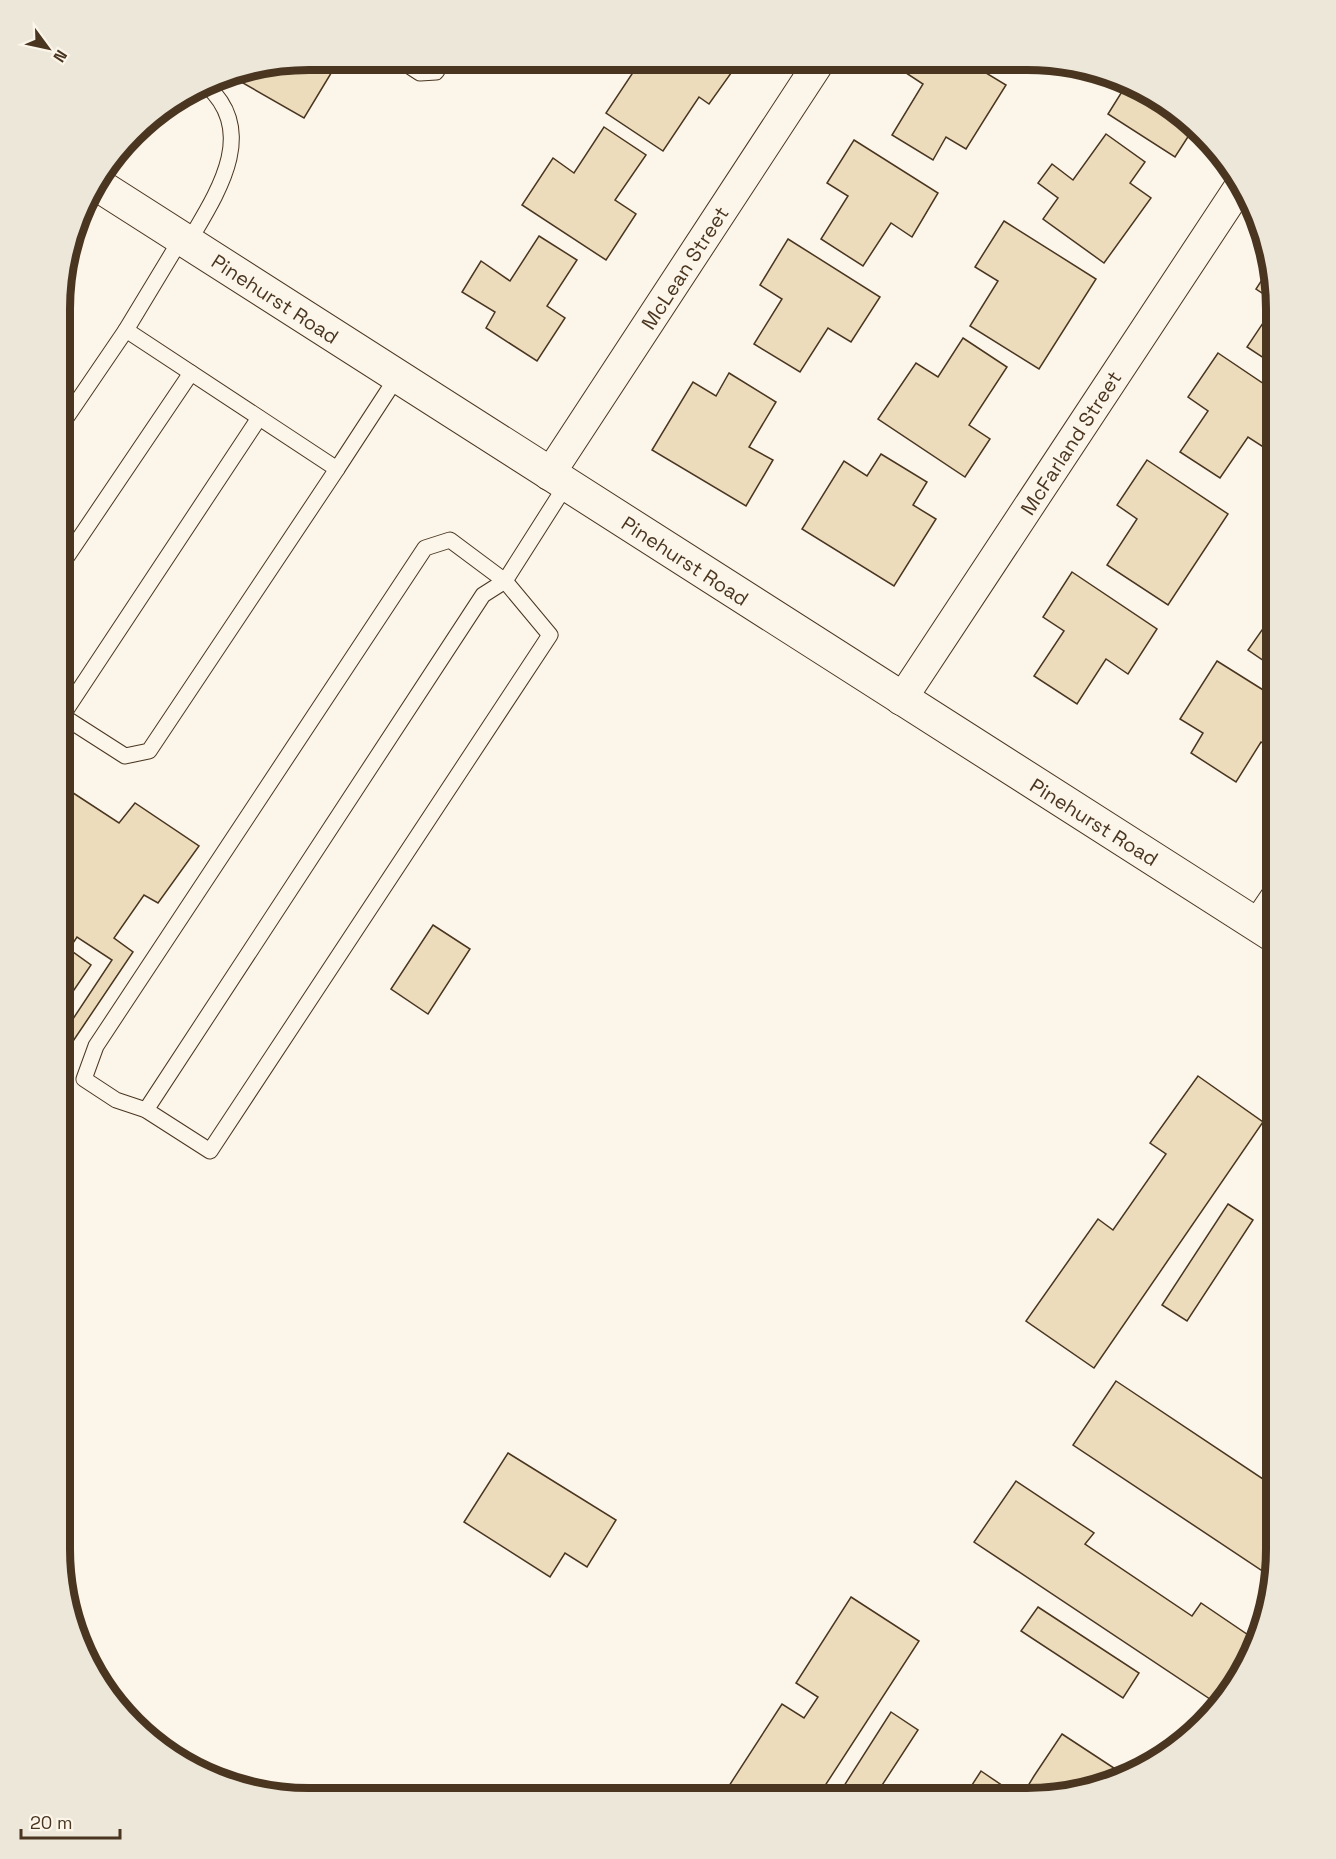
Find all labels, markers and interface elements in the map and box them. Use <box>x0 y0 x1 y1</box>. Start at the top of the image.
north arrow <box>18 18 78 78</box>
text: N <box>48 46 72 66</box>
street label: McLean Street <box>635 201 735 335</box>
street label: Pinehurst Road <box>207 248 343 350</box>
street label: McFarland Street <box>1015 366 1127 520</box>
street label: Pinehurst Road <box>617 510 753 612</box>
street label: Pinehurst Road <box>1025 772 1163 872</box>
scale bar <box>21 1802 120 1840</box>
text: 20 m <box>30 1811 73 1834</box>

